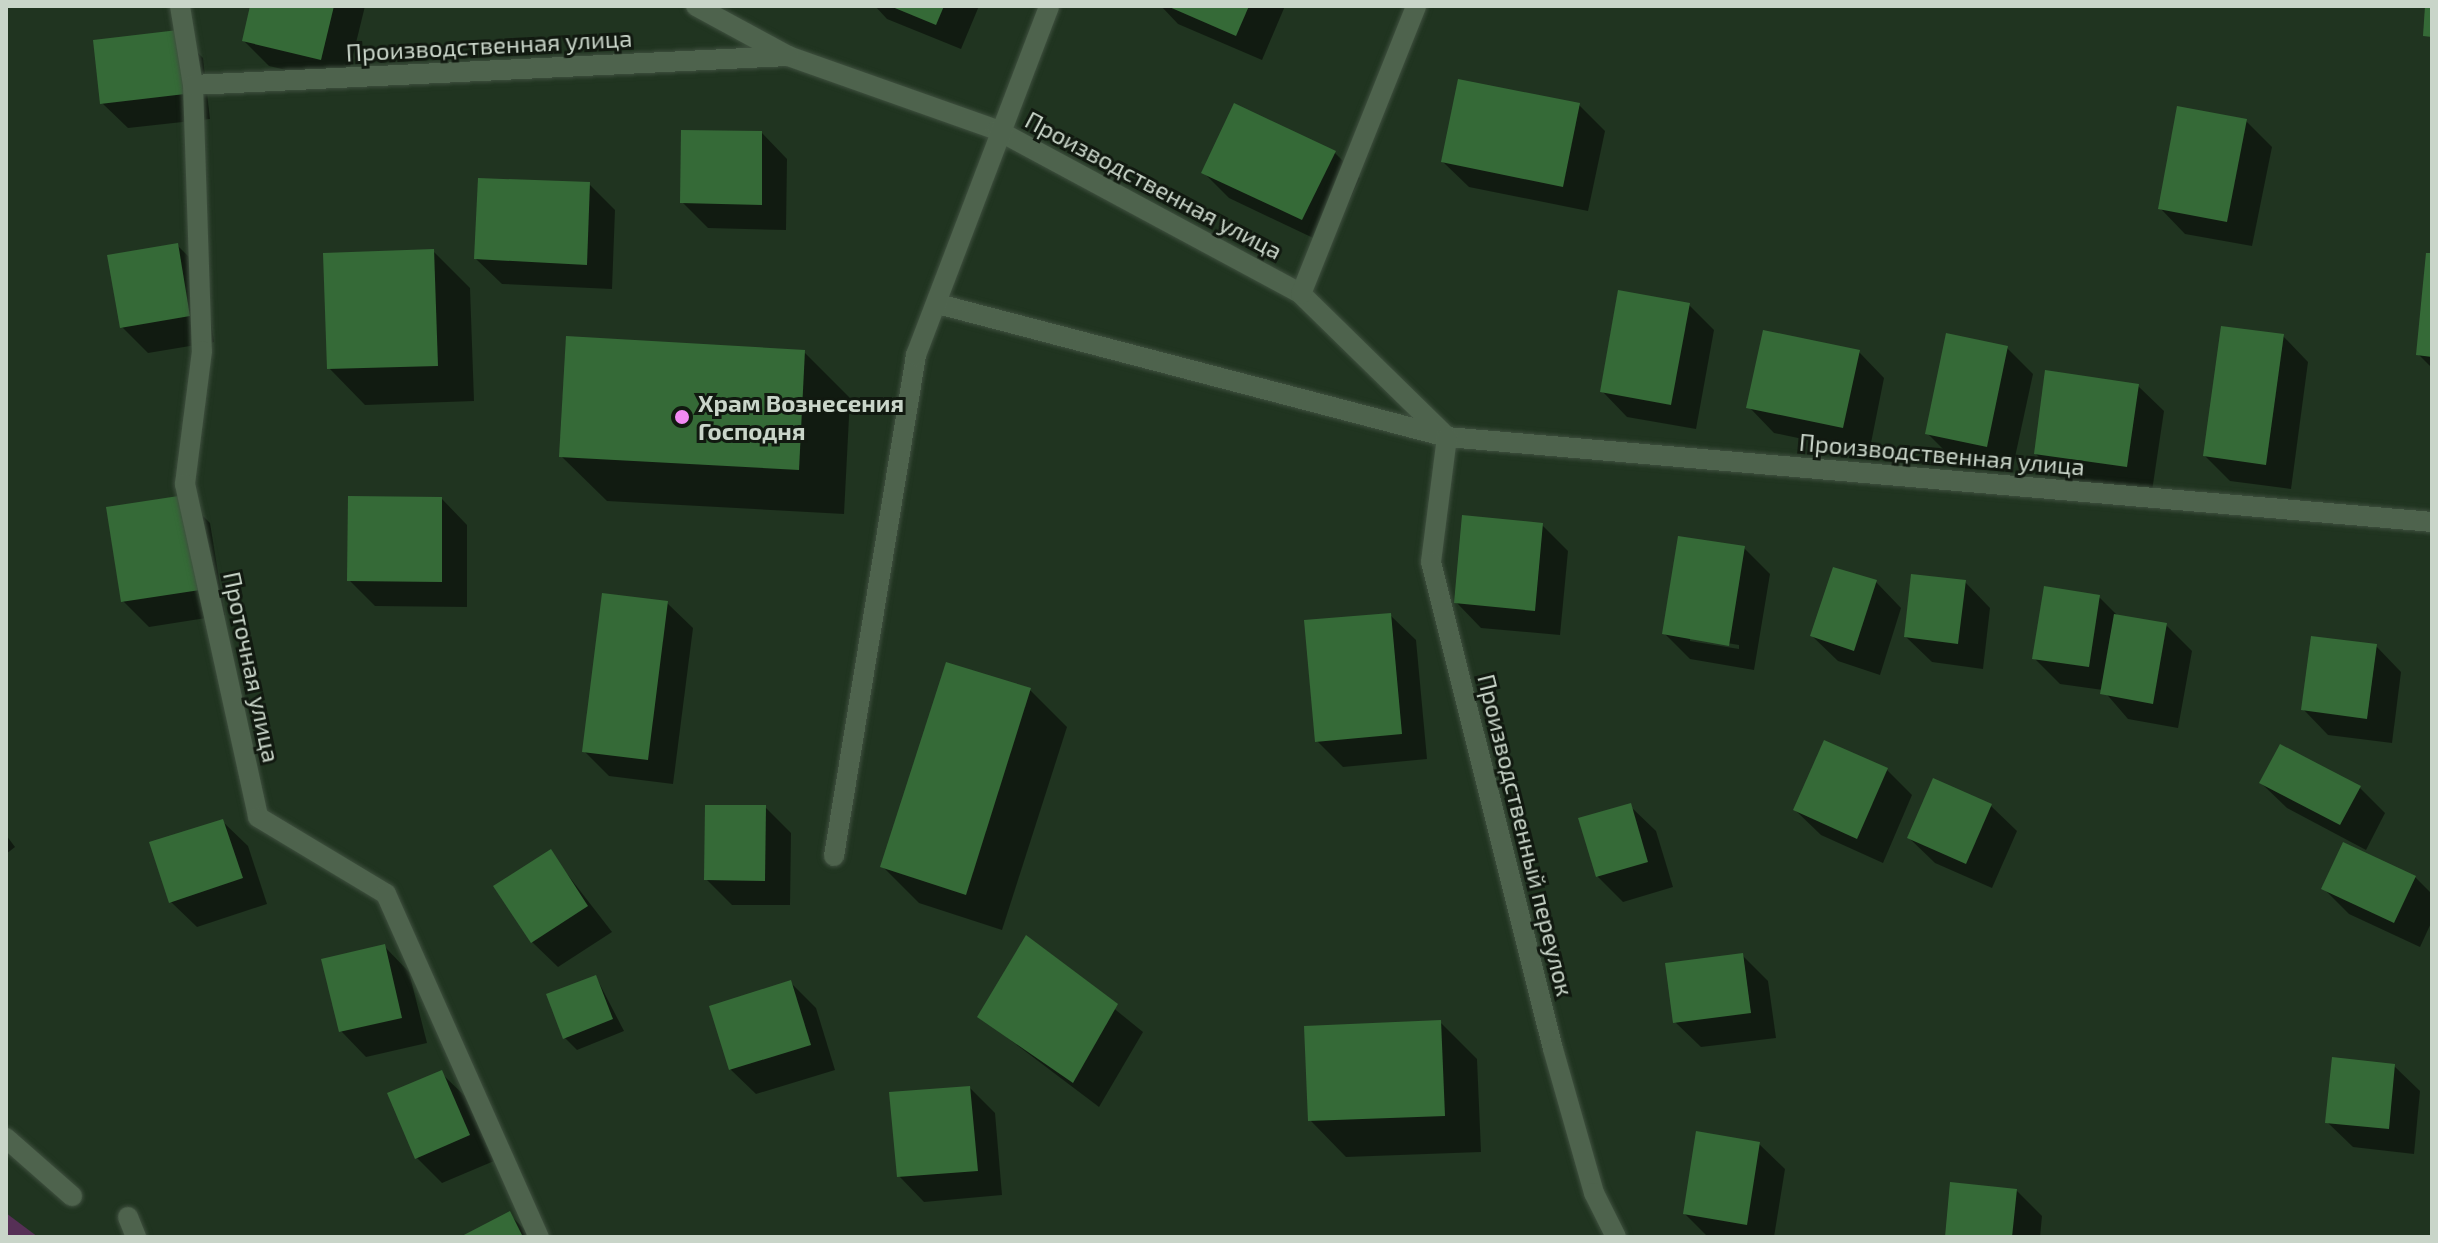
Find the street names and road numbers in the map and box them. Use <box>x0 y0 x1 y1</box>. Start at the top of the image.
street label: Производственная улица <box>345 23 633 67</box>
street label: Производственная улица <box>1021 105 1287 265</box>
street label: Производственная улица <box>1798 427 2086 481</box>
street label: Проточная улица <box>218 569 286 765</box>
street label: Производственный переулок <box>1472 671 1580 999</box>

